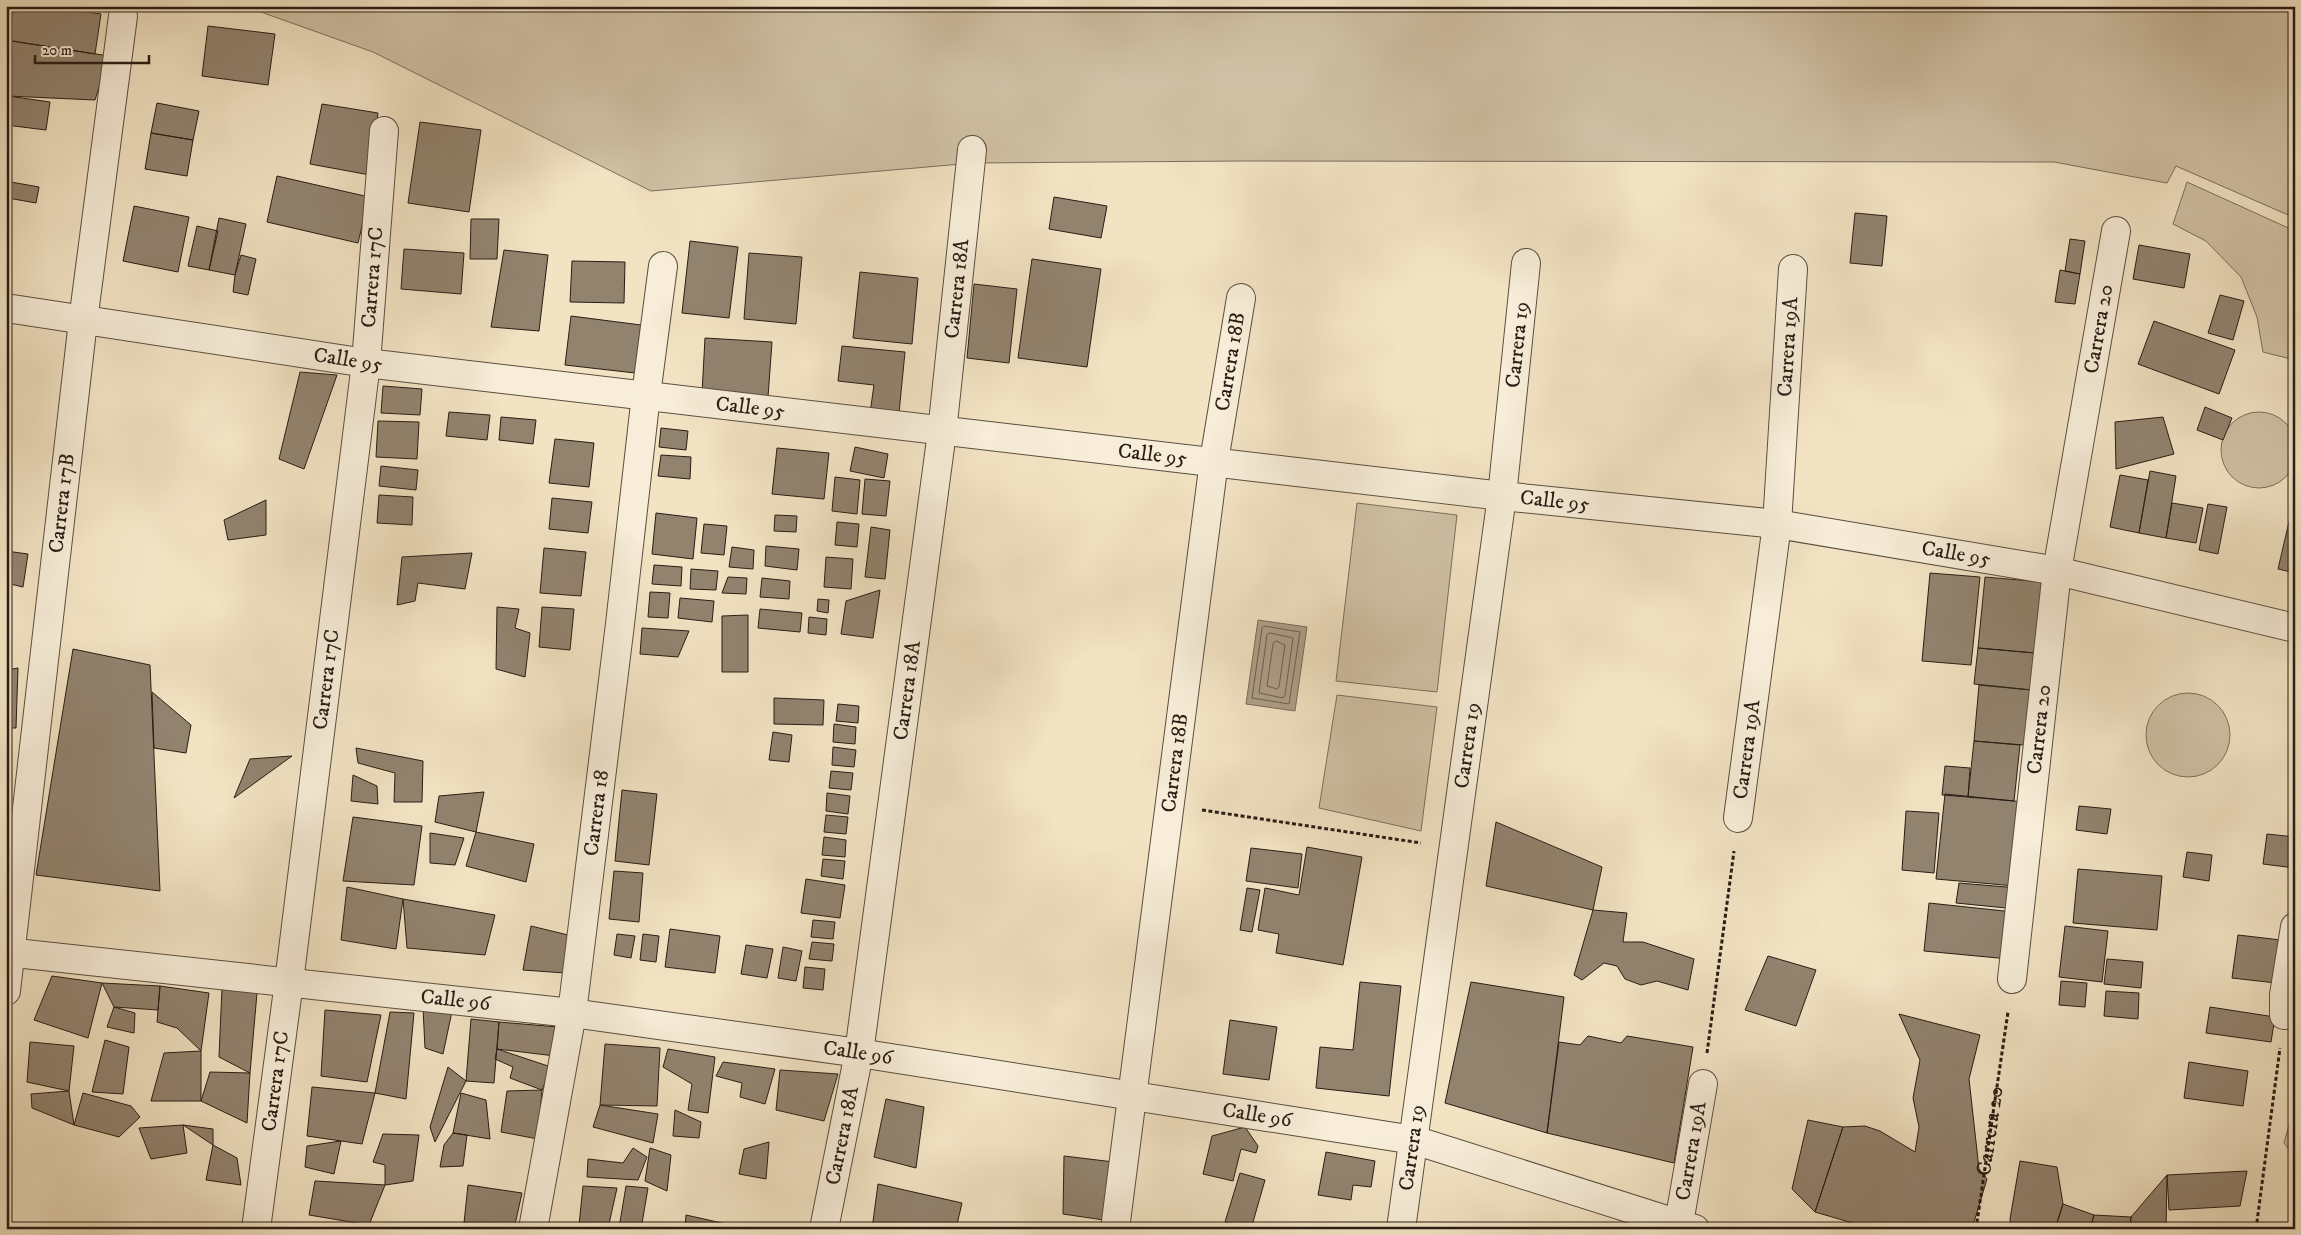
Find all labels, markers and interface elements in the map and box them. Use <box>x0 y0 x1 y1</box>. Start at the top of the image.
scale bar <box>35 32 149 64</box>
text: 20 m <box>42 41 72 60</box>
street label: Carrera 17C <box>356 226 390 329</box>
street label: Carrera 18A <box>939 237 976 340</box>
street label: Carrera 20 <box>2078 282 2119 376</box>
street label: Carrera 19A <box>1772 296 1804 398</box>
street label: Carrera 19 <box>1500 300 1535 389</box>
street label: Carrera 18B <box>1209 310 1251 413</box>
street label: Calle 95 <box>312 342 384 378</box>
street label: Calle 95 <box>714 391 786 425</box>
street label: Calle 95 <box>1116 438 1189 472</box>
street label: Carrera 17B <box>43 452 81 555</box>
street label: Calle 95 <box>1519 485 1591 518</box>
street label: Calle 95 <box>1920 535 1993 573</box>
street label: Carrera 17C <box>307 628 346 731</box>
street label: Carrera 18A <box>888 639 927 742</box>
street label: Carrera 20 <box>2022 683 2057 776</box>
street label: Carrera 19A <box>1728 698 1767 801</box>
street label: Carrera 19 <box>1449 701 1486 790</box>
street label: Carrera 18B <box>1156 712 1194 814</box>
street label: Carrera 18 <box>578 768 615 858</box>
street label: Calle 96 <box>419 984 493 1017</box>
street label: Carrera 17C <box>256 1029 295 1133</box>
street label: Calle 96 <box>821 1035 896 1071</box>
street label: Carrera 18A <box>820 1084 865 1187</box>
street label: Carrera 20 <box>1971 1085 2010 1178</box>
street label: Calle 96 <box>1220 1097 1295 1134</box>
street label: Carrera 19A <box>1670 1099 1713 1203</box>
street label: Carrera 19 <box>1393 1103 1431 1192</box>

